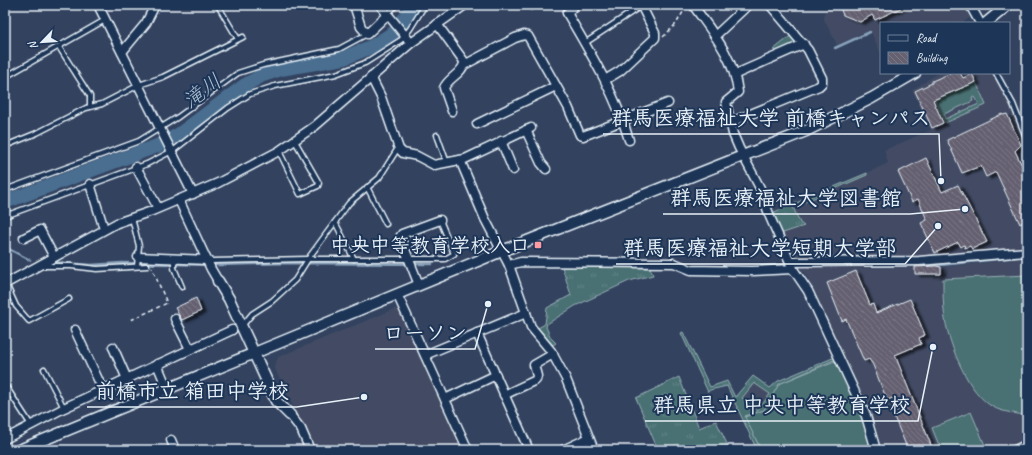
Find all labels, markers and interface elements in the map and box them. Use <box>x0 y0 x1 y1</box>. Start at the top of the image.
north arrow <box>22 22 62 62</box>
legend <box>880 22 1010 74</box>
text: Road <box>916 30 938 46</box>
text: N <box>24 38 41 52</box>
text: Building <box>916 50 948 66</box>
water label: 滝川 <box>177 68 227 114</box>
callout: 群馬医療福祉大学 前橋キャンパス <box>603 101 939 134</box>
text: 群馬医療福祉大学 前橋キャンパス <box>611 105 931 131</box>
callout: 群馬医療福祉大学図書館 <box>663 181 910 214</box>
text: 群馬医療福祉大学図書館 <box>671 185 902 211</box>
callout: 群馬医療福祉大学短期大学部 <box>616 231 905 264</box>
place label: 中央中等教育学校入口 <box>330 233 530 258</box>
text: 群馬医療福祉大学短期大学部 <box>624 235 897 261</box>
marker: 中央中等教育学校入口 <box>533 240 543 250</box>
callout: ローソン <box>375 316 475 349</box>
text: ローソン <box>383 320 467 346</box>
callout: 前橋市立 箱田中学校 <box>87 374 297 407</box>
text: 前橋市立 箱田中学校 <box>95 378 289 404</box>
callout: 群馬県立 中央中等教育学校 <box>645 388 918 421</box>
text: 群馬県立 中央中等教育学校 <box>653 392 911 418</box>

